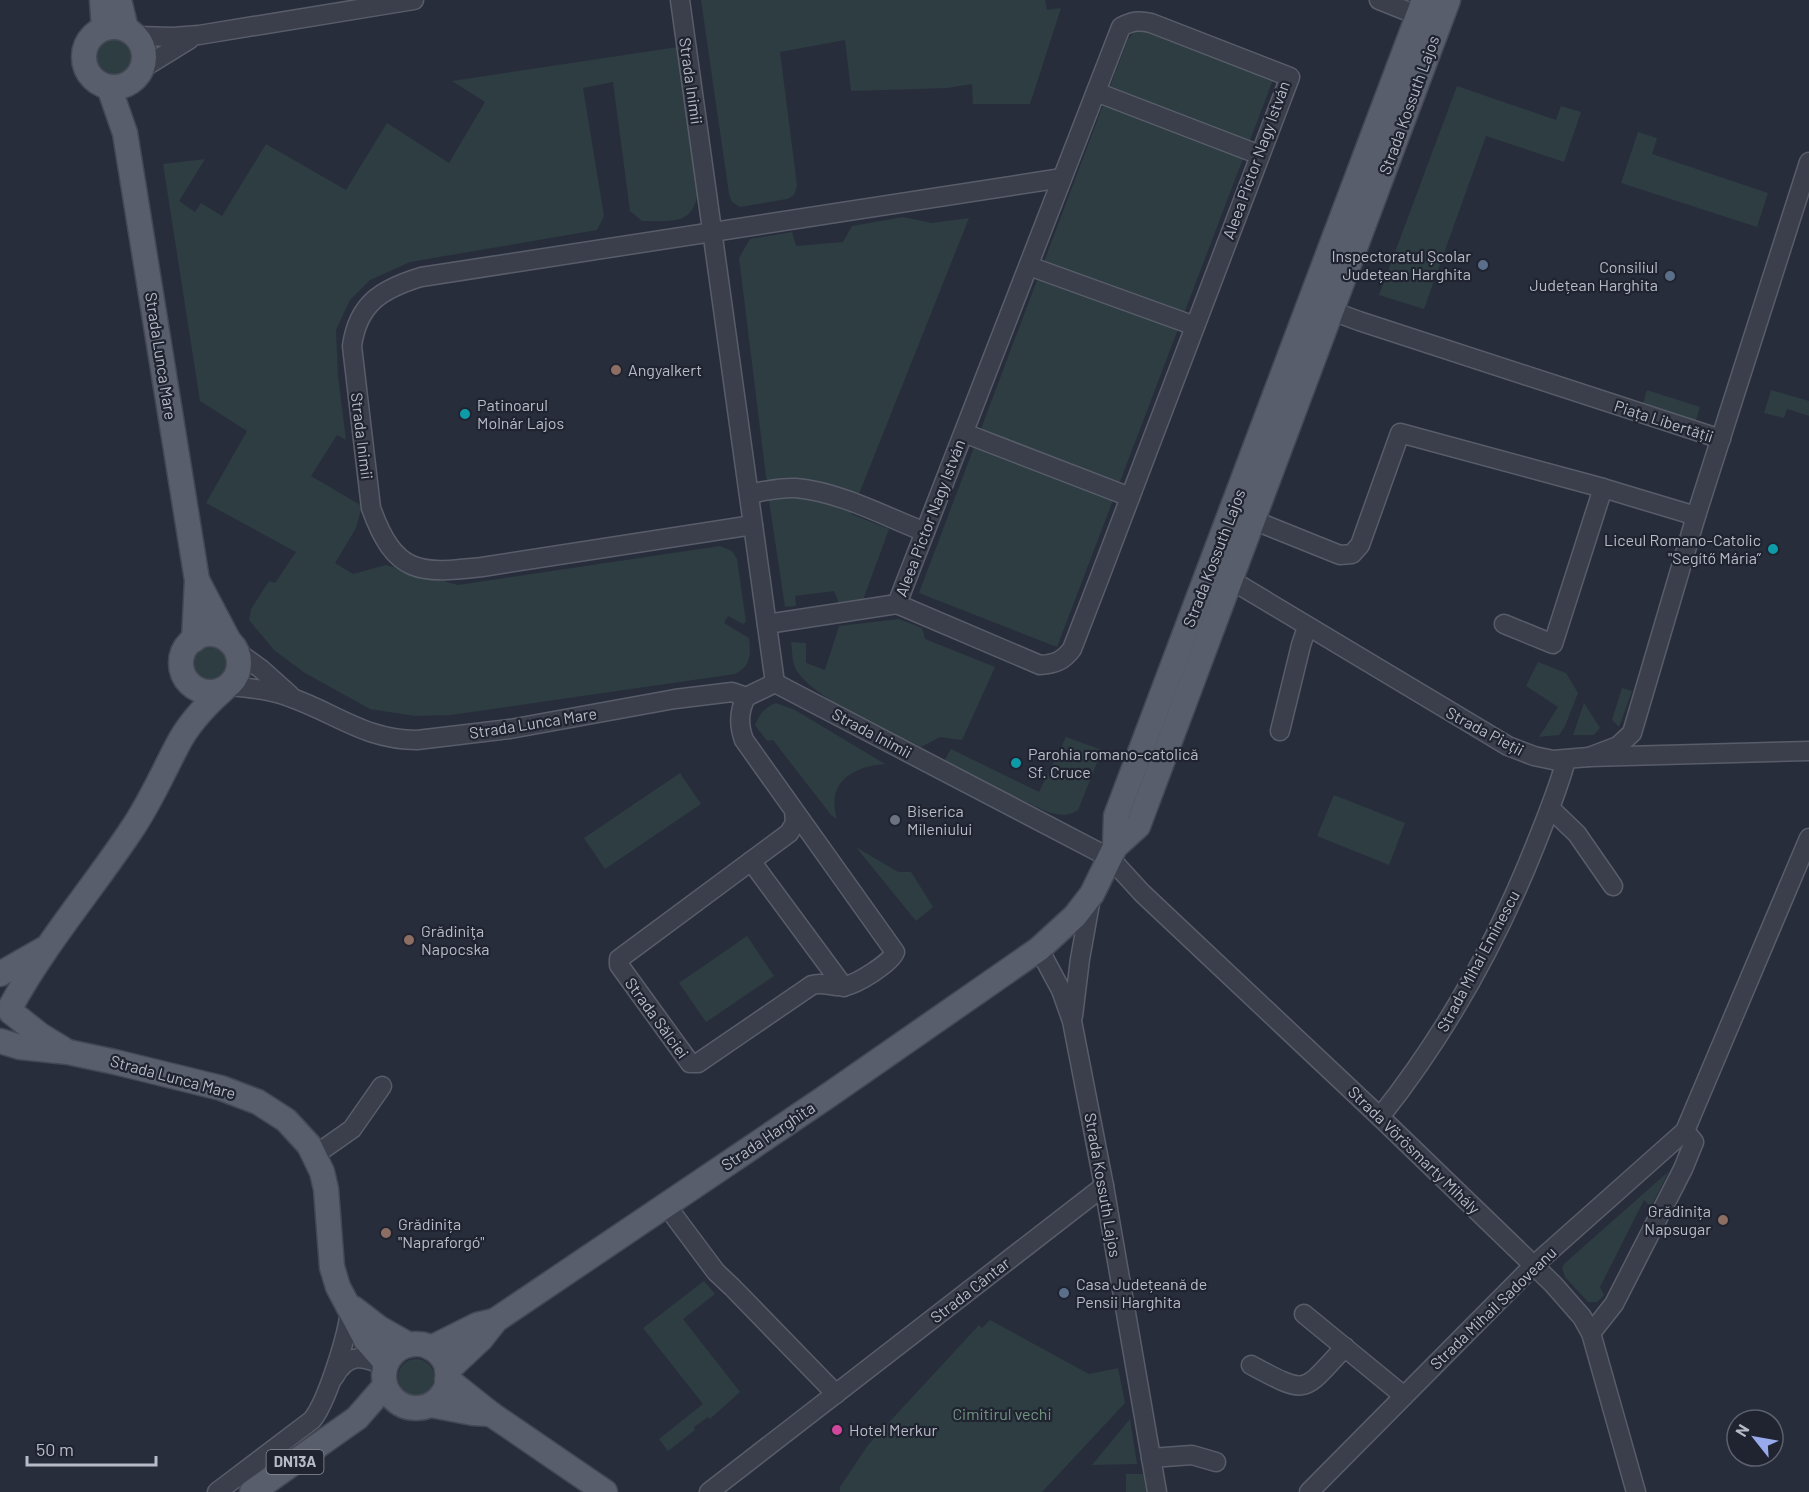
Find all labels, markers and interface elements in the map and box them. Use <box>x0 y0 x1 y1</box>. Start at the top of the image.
street label: Strada Kossuth Lajos <box>1375 33 1443 177</box>
street label: Strada Inimii <box>676 36 707 126</box>
street label: Aleea Pictor Nagy István <box>1218 78 1293 242</box>
place label: Inspectoratul Școlar Județean Harghita <box>1331 246 1471 283</box>
place label: Consiliul Județean Harghita <box>1529 257 1658 294</box>
marker: Inspectoratul Școlar Județean Harghita <box>1476 258 1490 272</box>
marker: Consiliul Județean Harghita <box>1663 269 1677 283</box>
street label: Strada Lunca Mare <box>142 291 181 421</box>
place label: Angyalkert <box>628 360 702 379</box>
marker: Angyalkert <box>609 363 623 377</box>
street label: Strada Inimii <box>348 391 377 481</box>
place label: Patinoarul Molnár Lajos <box>477 395 564 432</box>
street label: Piața Libertății <box>1612 396 1716 446</box>
marker: Patinoarul Molnár Lajos <box>458 407 472 421</box>
street label: Aleea Pictor Nagy István <box>891 436 968 599</box>
street label: Strada Kossuth Lajos <box>1178 486 1249 630</box>
place label: Liceul Romano-Catolic "Segítő Mária” <box>1604 530 1762 567</box>
marker: Liceul Romano-Catolic "Segítő Mária” <box>1766 542 1780 556</box>
street label: Strada Pieții <box>1443 702 1527 759</box>
street label: Strada Lunca Mare <box>468 703 598 742</box>
street label: Strada Inimii <box>829 704 915 761</box>
place label: Parohia romano-catolică Sf. Cruce <box>1028 744 1199 781</box>
marker: Parohia romano-catolică Sf. Cruce <box>1009 756 1023 770</box>
place label: Biserica Mileniului <box>907 801 972 838</box>
marker: Biserica Mileniului <box>888 813 902 827</box>
street label: Strada Mihai Eminescu <box>1432 887 1523 1035</box>
place label: Grădiniţa Napocska <box>421 921 490 958</box>
marker: Grădiniţa Napocska <box>402 933 416 947</box>
street label: Strada Sălciei <box>622 974 693 1062</box>
street label: Strada Lunca Mare <box>108 1051 238 1102</box>
street label: Strada Vörösmarty Mihály <box>1345 1082 1485 1218</box>
street label: Strada Harghita <box>717 1097 818 1174</box>
street label: Strada Kossuth Lajos <box>1081 1111 1126 1259</box>
place label: Grădinița Napsugar <box>1644 1201 1711 1238</box>
marker: Grădinița Napsugar <box>1716 1213 1730 1227</box>
place label: Grădinița "Napraforgó" <box>398 1214 484 1251</box>
marker: Grădinița "Napraforgó" <box>379 1226 393 1240</box>
street label: Strada Mihail Sadoveanu <box>1426 1242 1560 1373</box>
street label: Strada Cântar <box>926 1253 1013 1326</box>
place label: Casa Județeană de Pensii Harghita <box>1076 1274 1207 1311</box>
marker: Casa Județeană de Pensii Harghita <box>1057 1286 1071 1300</box>
park label: Cimitirul vechi <box>952 1404 1052 1423</box>
north arrow <box>1725 1408 1785 1468</box>
place label: Hotel Merkur <box>849 1420 937 1439</box>
text: N <box>1731 1421 1753 1439</box>
marker: Hotel Merkur <box>830 1423 844 1437</box>
scale bar <box>27 1429 156 1467</box>
text: 50 m <box>36 1438 74 1460</box>
road number: DN13A <box>266 1450 324 1474</box>

